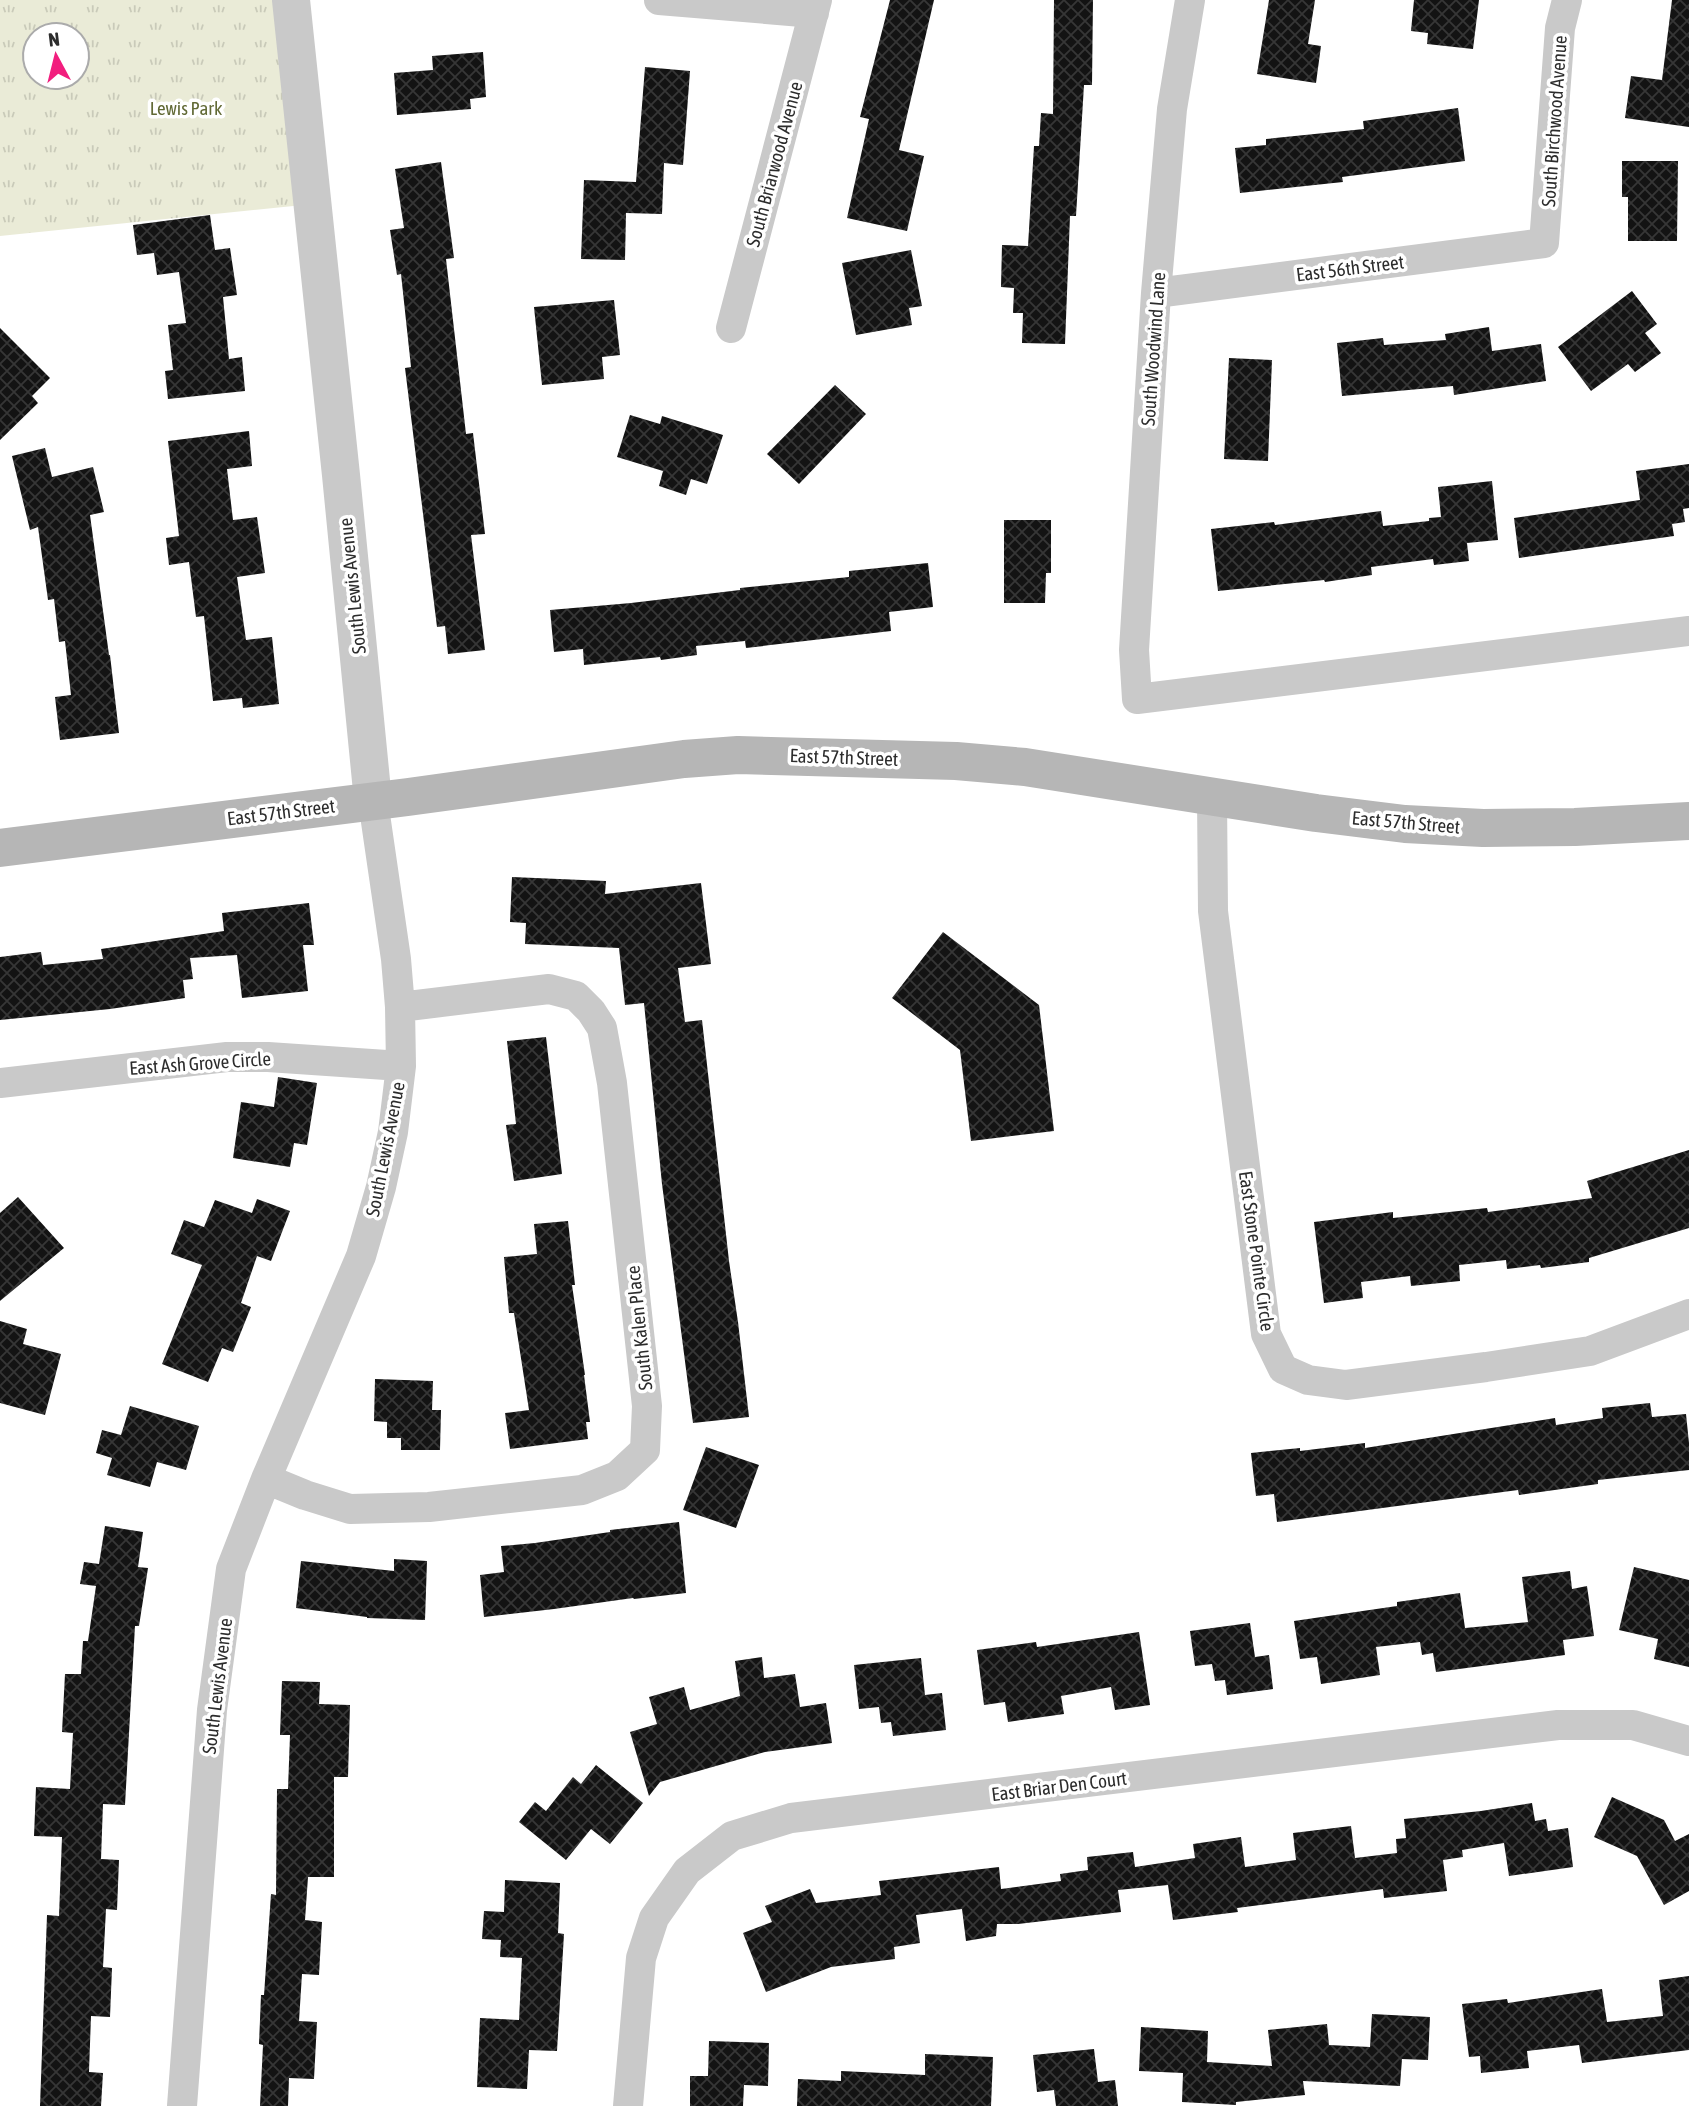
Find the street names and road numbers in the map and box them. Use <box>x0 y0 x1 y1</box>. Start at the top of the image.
street label: South Birchwood Avenue <box>1537 35 1571 207</box>
street label: South Briarwood Avenue <box>741 79 807 249</box>
street label: East 56th Street <box>1295 250 1405 286</box>
street label: South Woodwind Lane <box>1137 271 1169 427</box>
street label: South Lewis Avenue <box>334 517 370 655</box>
street label: East 57th Street <box>789 744 899 770</box>
street label: East 57th Street <box>226 794 336 830</box>
street label: East 57th Street <box>1351 806 1461 838</box>
street label: East Ash Grove Circle <box>128 1047 272 1079</box>
street label: South Lewis Avenue <box>361 1080 409 1218</box>
street label: East Stone Pointe Circle <box>1235 1169 1279 1333</box>
street label: South Kalen Place <box>622 1265 656 1391</box>
street label: South Lewis Avenue <box>198 1617 236 1755</box>
street label: East Briar Den Court <box>990 1767 1128 1805</box>

